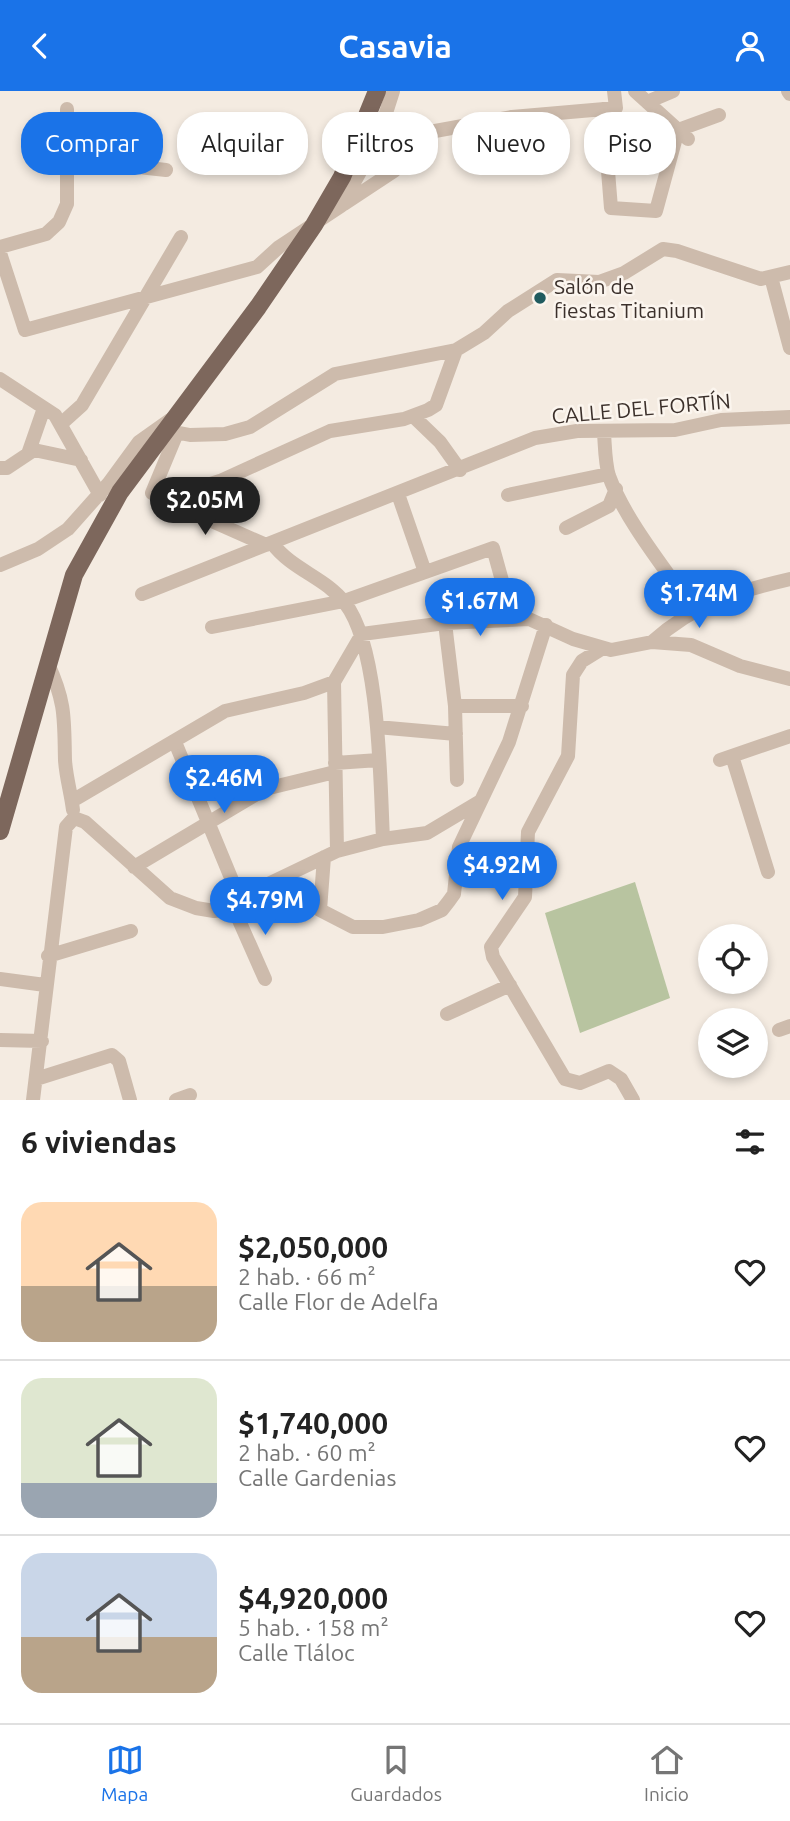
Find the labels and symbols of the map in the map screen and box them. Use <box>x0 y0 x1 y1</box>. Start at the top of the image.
place label: Salón de fiestas Titanium <box>554 274 704 322</box>
marker: Salón de fiestas Titanium <box>532 290 548 306</box>
street label: CALLE DEL FORTÍN <box>551 388 731 428</box>
pin: $2.05M <box>148 477 262 537</box>
pin: $1.74M <box>642 571 756 630</box>
pin: $1.67M <box>423 579 537 638</box>
pin: $2.46M <box>167 755 281 815</box>
pin: $4.92M <box>445 843 559 902</box>
pin: $4.79M <box>208 877 322 937</box>

